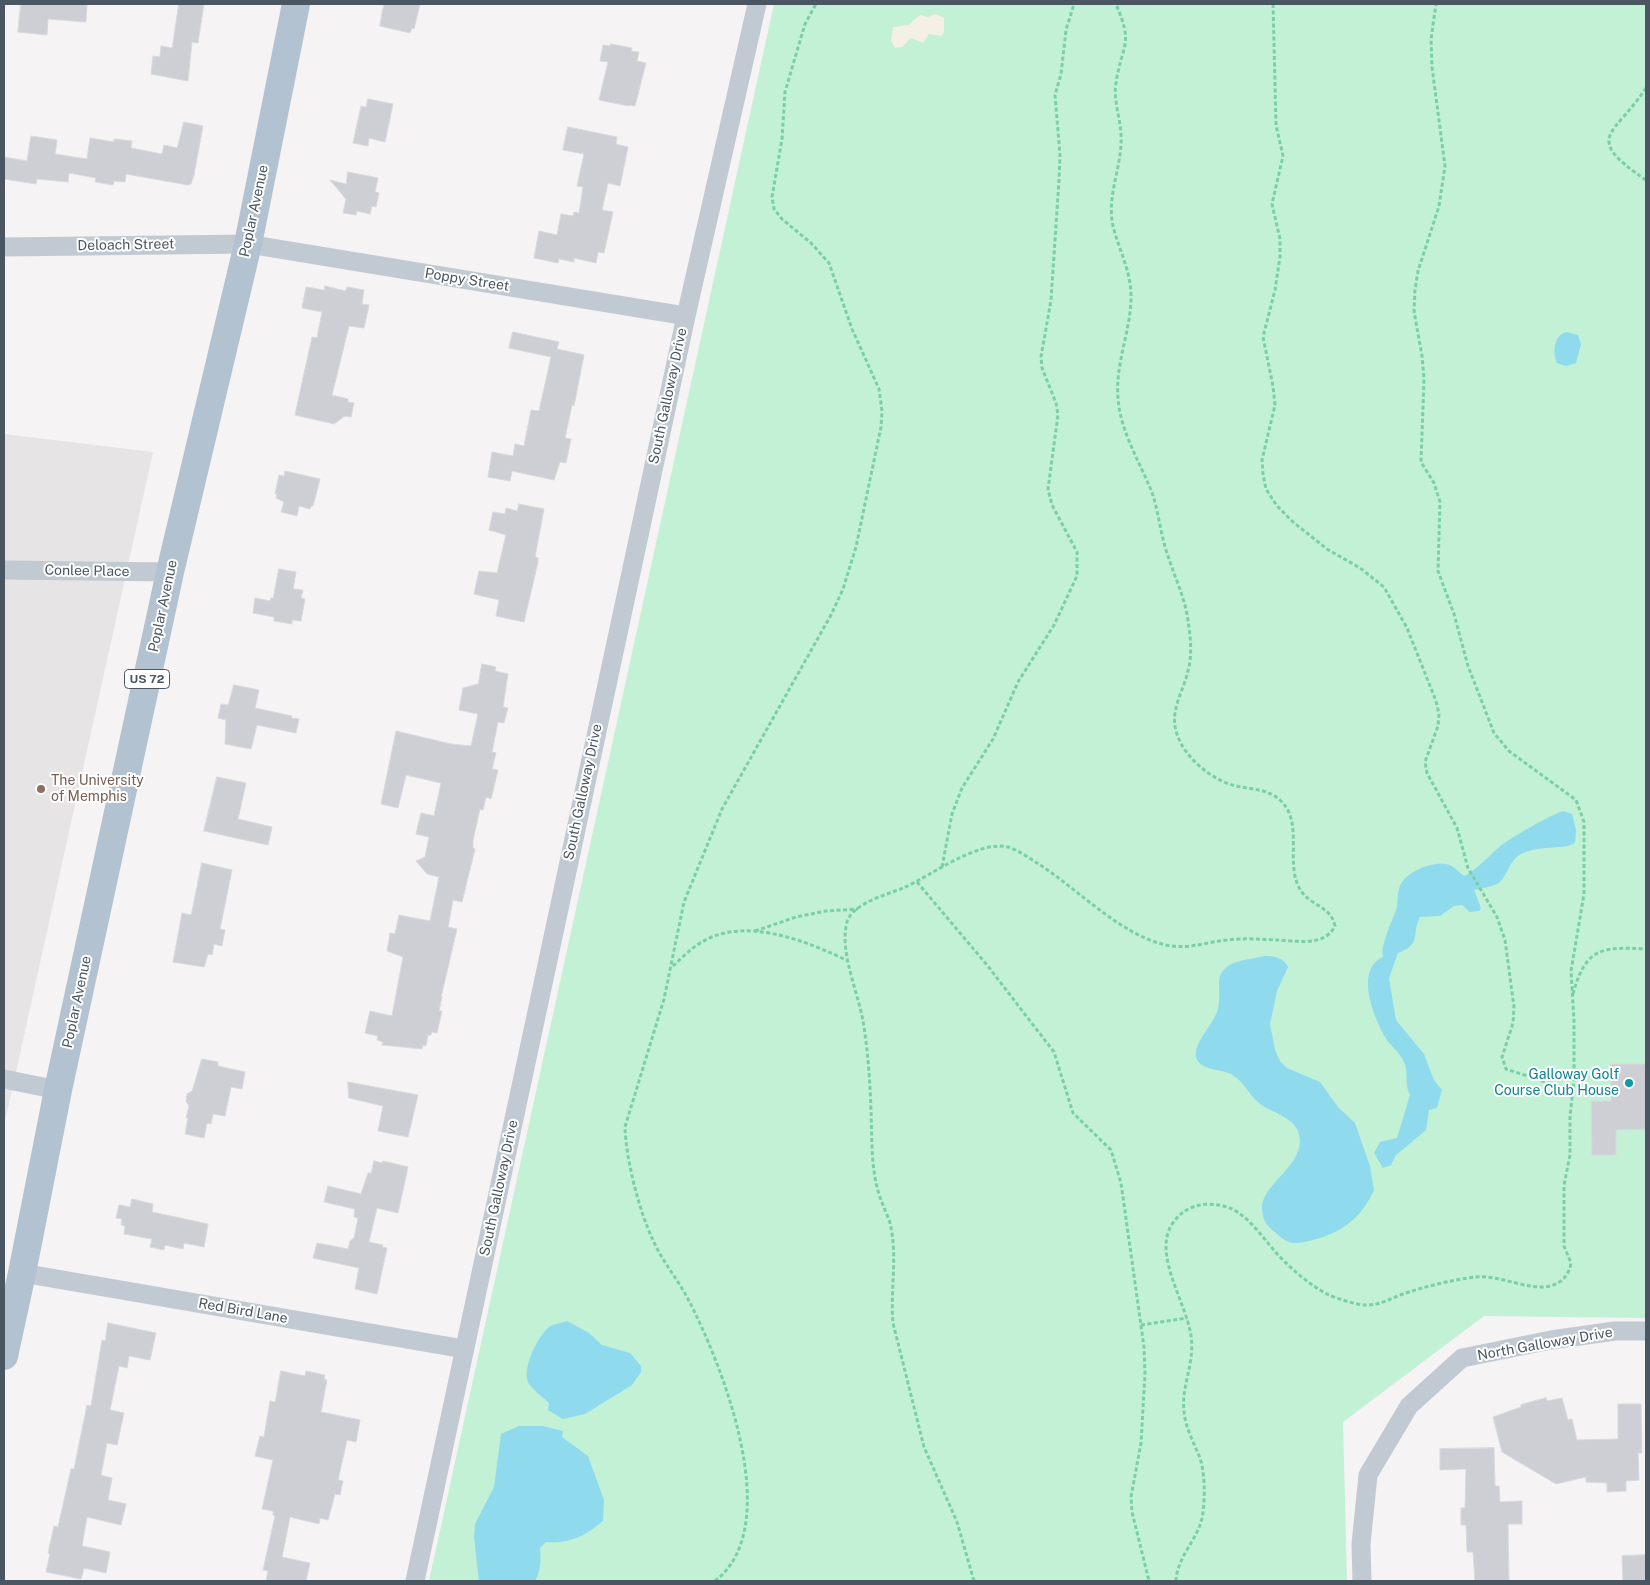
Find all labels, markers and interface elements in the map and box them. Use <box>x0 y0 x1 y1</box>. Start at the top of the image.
street label: Poplar Avenue <box>236 163 272 259</box>
street label: Deloach Street <box>77 236 175 254</box>
street label: Poppy Street <box>424 265 510 295</box>
street label: South Galloway Drive <box>645 326 691 466</box>
street label: Poplar Avenue <box>145 558 181 654</box>
street label: Conlee Place <box>44 562 130 580</box>
road number: US 72 <box>124 670 170 689</box>
street label: South Galloway Drive <box>560 722 606 862</box>
place label: The University of Memphis <box>51 773 144 806</box>
marker: The University of Memphis <box>35 783 47 795</box>
street label: Poplar Avenue <box>59 954 95 1050</box>
place label: Galloway Golf Course Club House <box>1494 1067 1619 1100</box>
marker: Galloway Golf Course Club House <box>1623 1077 1635 1089</box>
street label: South Galloway Drive <box>476 1118 522 1258</box>
street label: Red Bird Lane <box>197 1295 289 1327</box>
street label: North Galloway Drive <box>1476 1324 1614 1364</box>

